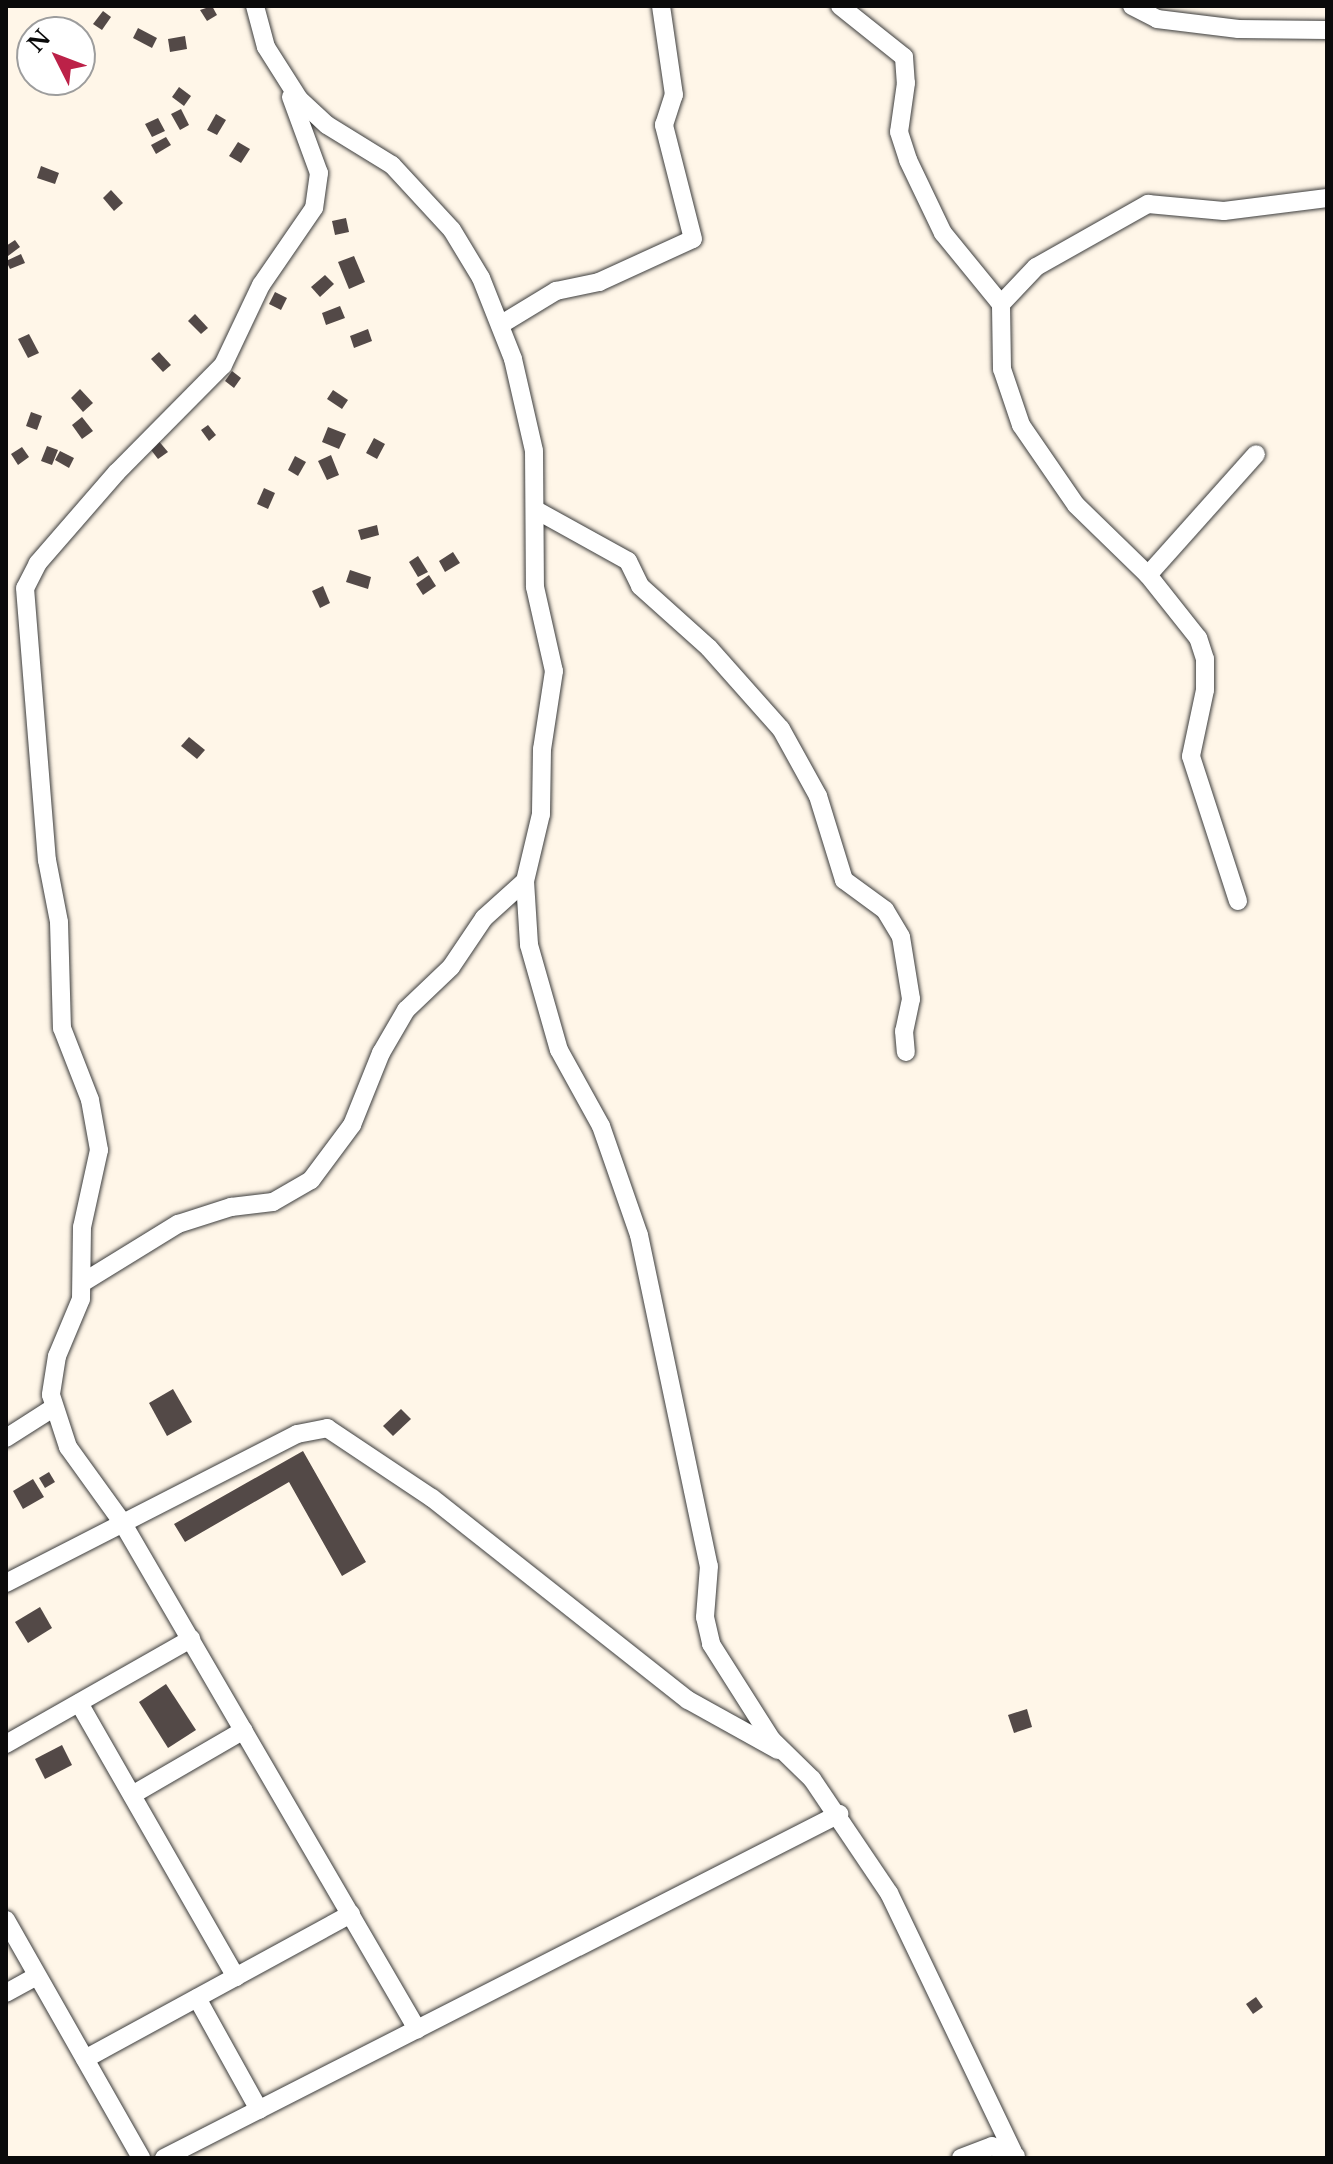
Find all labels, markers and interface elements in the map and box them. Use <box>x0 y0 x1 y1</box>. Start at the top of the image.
north arrow <box>16 16 96 96</box>
text: N <box>22 24 56 58</box>

